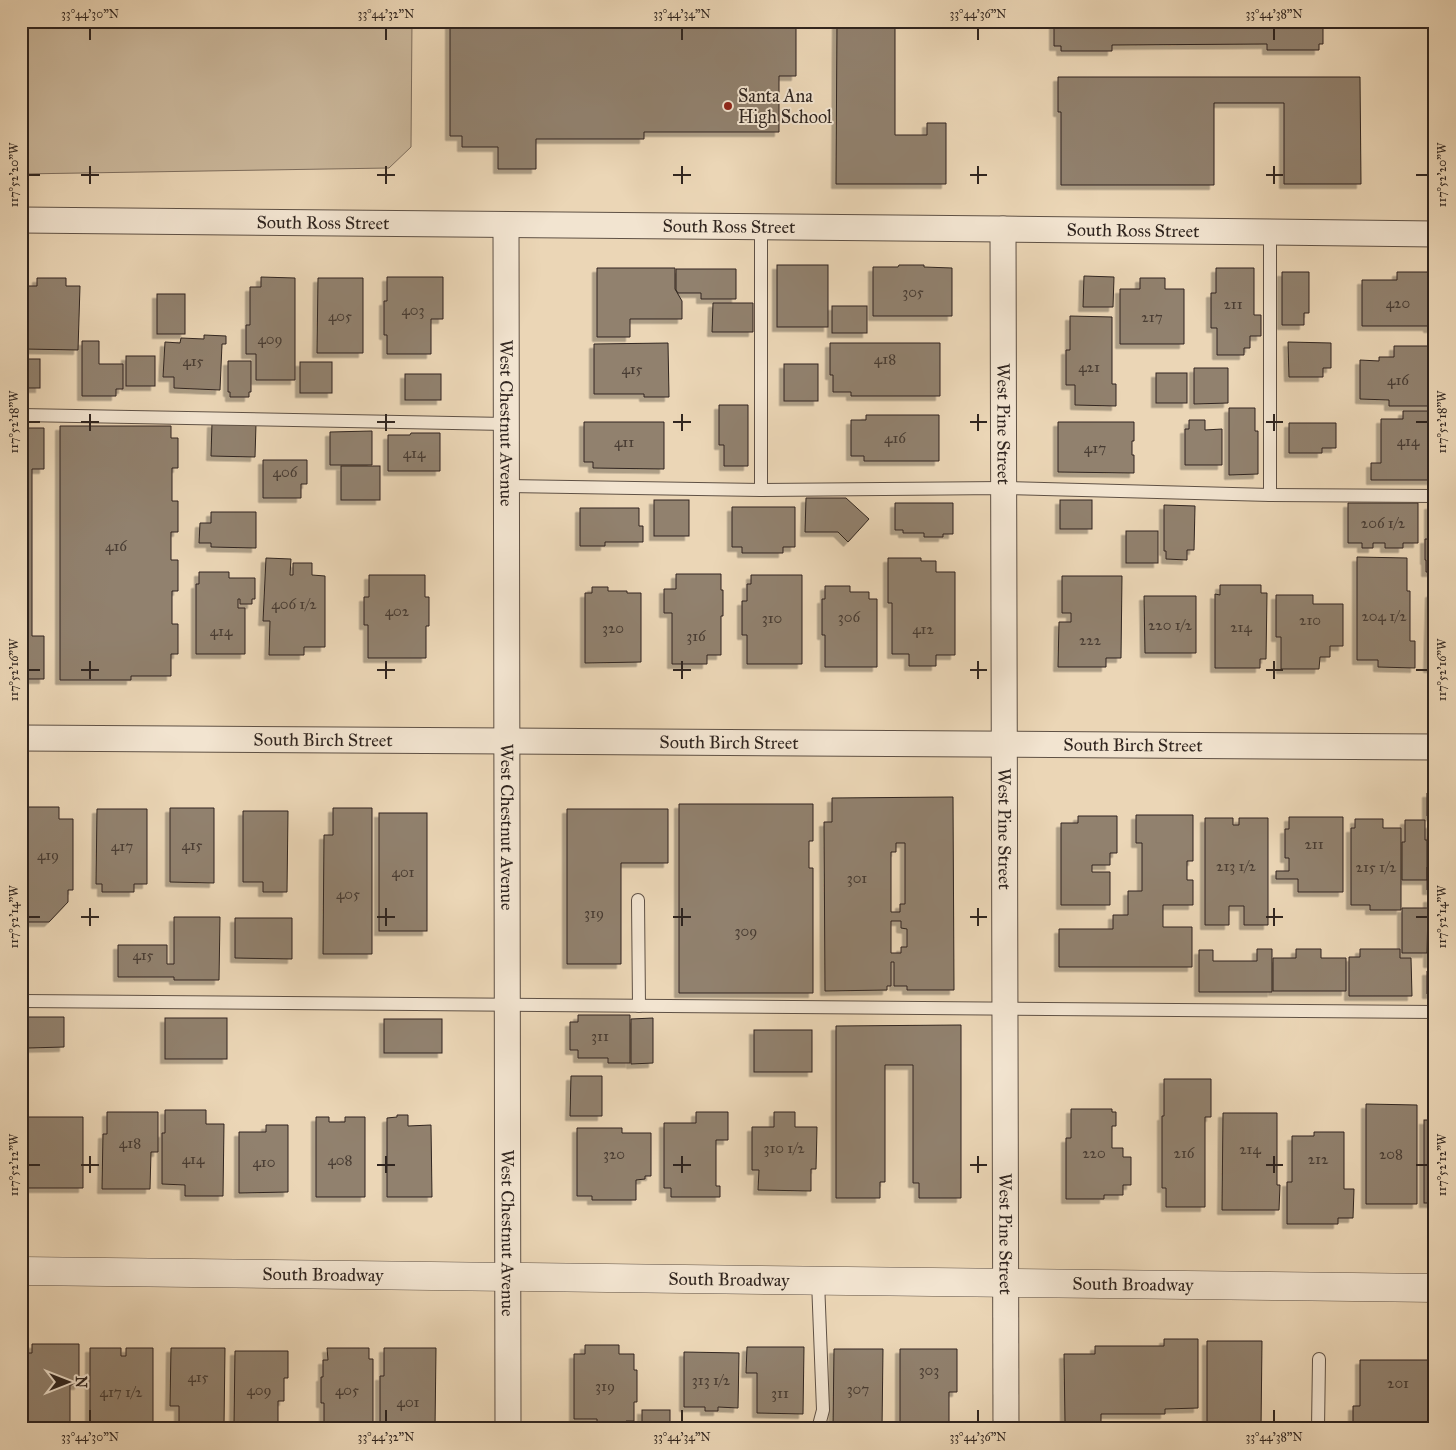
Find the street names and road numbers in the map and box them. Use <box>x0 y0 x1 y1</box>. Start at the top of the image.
street label: South Ross Street <box>256 211 390 234</box>
street label: South Ross Street <box>662 215 796 238</box>
street label: South Ross Street <box>1066 219 1200 242</box>
street label: West Chestnut Avenue <box>495 339 517 507</box>
street label: West Pine Street <box>992 363 1015 486</box>
street label: South Birch Street <box>253 728 393 751</box>
street label: South Birch Street <box>659 731 799 754</box>
street label: South Birch Street <box>1063 734 1203 757</box>
street label: West Chestnut Avenue <box>496 743 518 911</box>
street label: West Pine Street <box>993 768 1016 891</box>
street label: West Chestnut Avenue <box>497 1149 519 1317</box>
street label: West Pine Street <box>994 1173 1017 1296</box>
street label: South Broadway <box>262 1263 384 1286</box>
street label: South Broadway <box>668 1268 790 1291</box>
street label: South Broadway <box>1072 1273 1194 1296</box>

